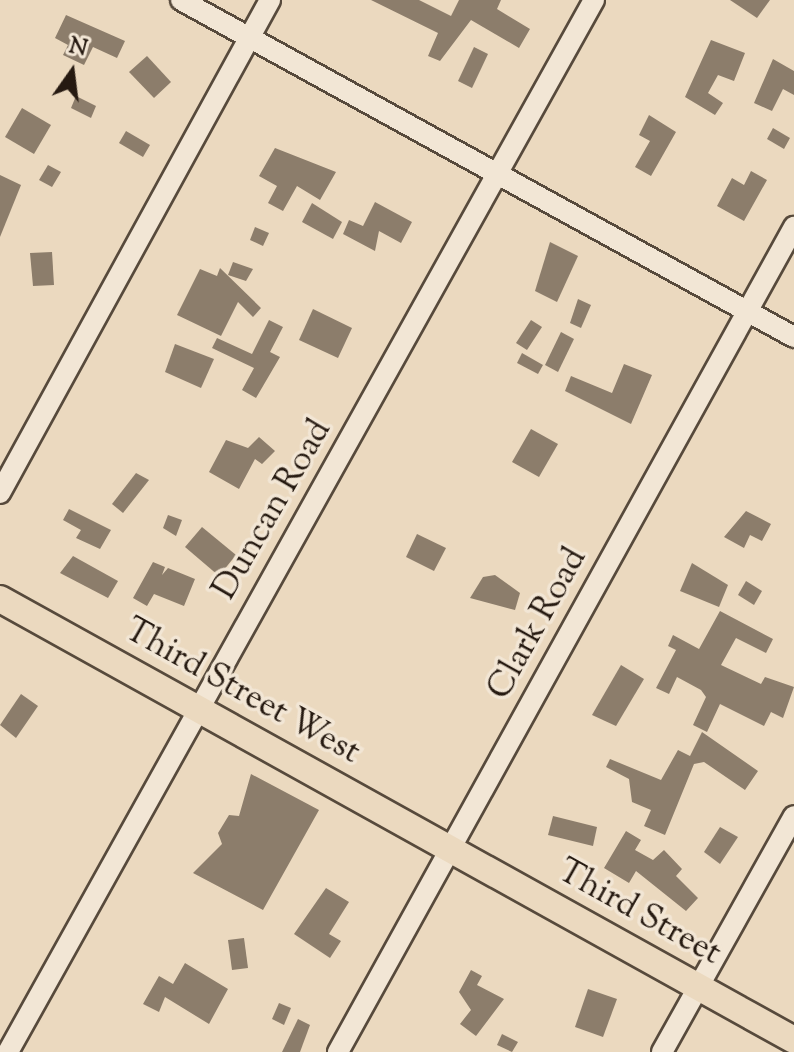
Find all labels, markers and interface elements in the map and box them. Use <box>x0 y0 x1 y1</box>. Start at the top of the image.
text: N <box>65 31 90 66</box>
north arrow <box>32 32 112 112</box>
street label: Duncan Road <box>205 413 341 607</box>
street label: Clark Road <box>480 541 596 707</box>
street label: Third Street West <box>117 610 367 774</box>
street label: Third Street <box>550 851 728 975</box>

